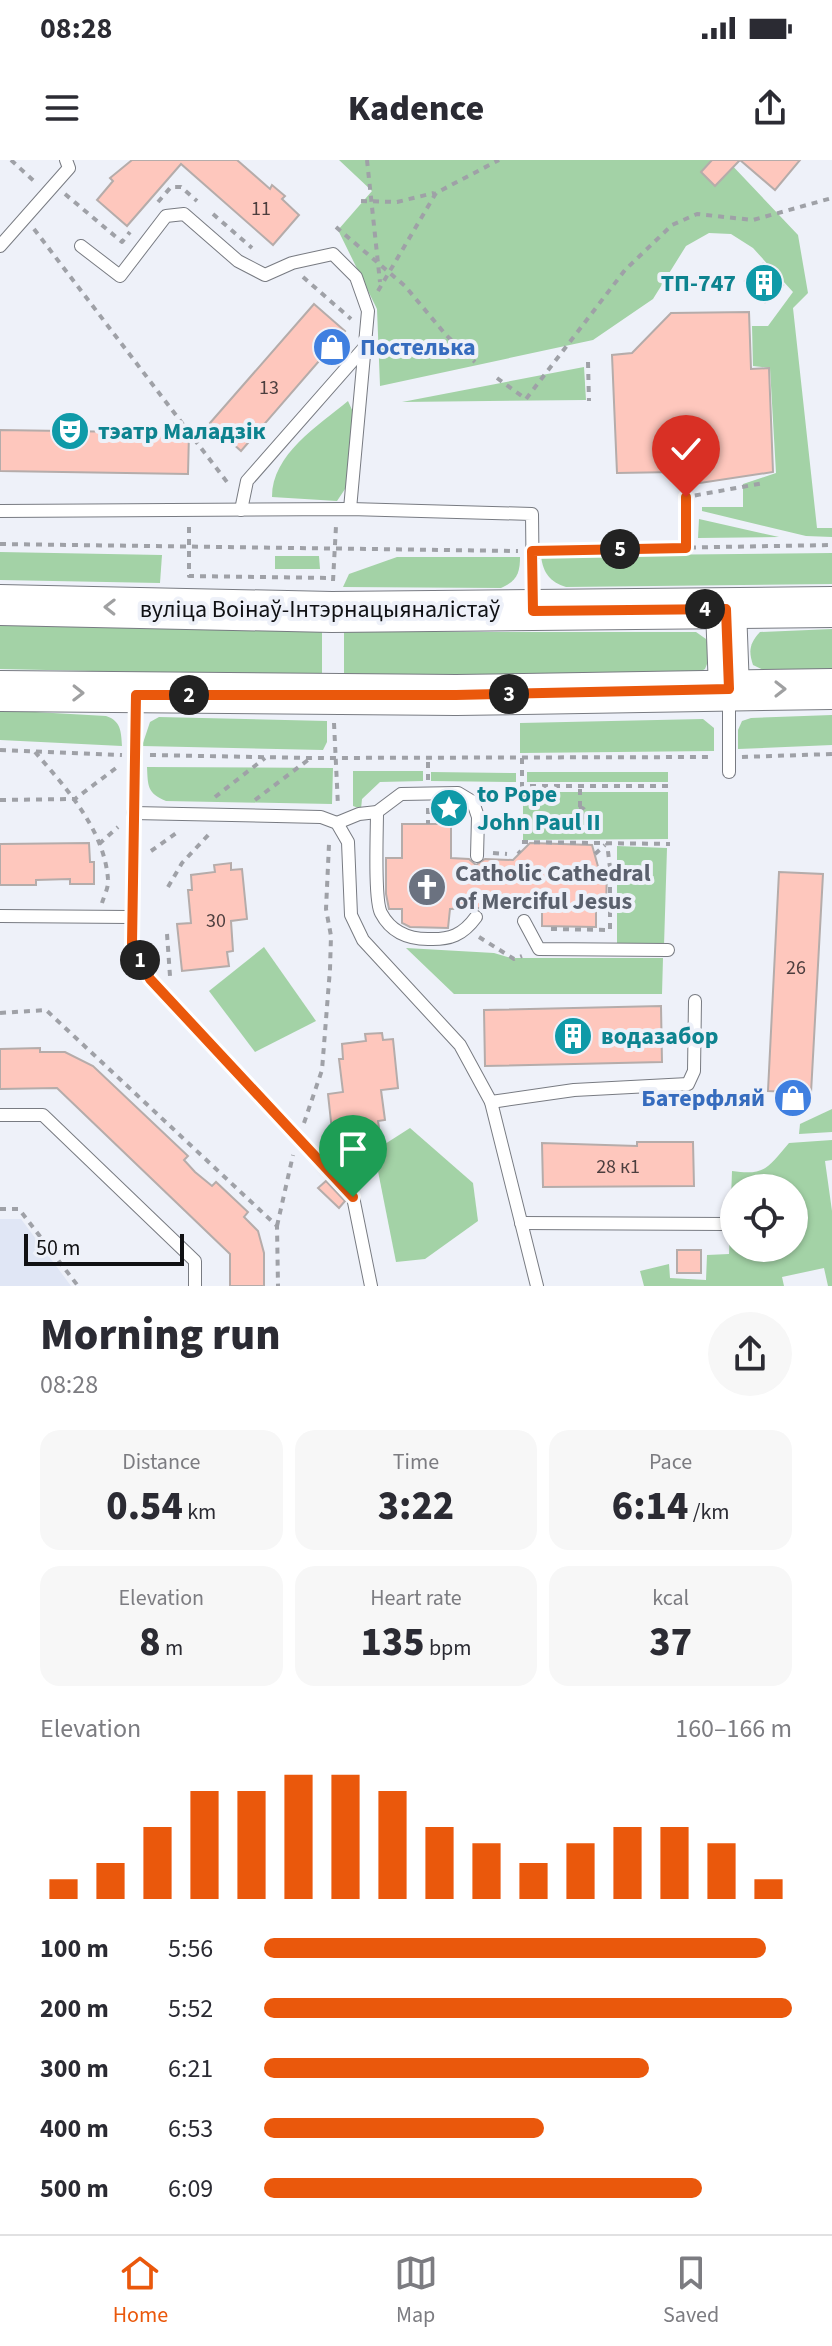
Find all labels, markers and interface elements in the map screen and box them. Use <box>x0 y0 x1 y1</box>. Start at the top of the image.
text: 08:28 <box>40 7 112 50</box>
text: Kadence <box>348 83 484 134</box>
icon: menu <box>40 86 84 130</box>
icon: share <box>748 86 792 130</box>
house number: 11 <box>251 195 271 223</box>
building icon: ТП-747 <box>743 262 785 304</box>
place label: ТП-747 <box>661 266 736 301</box>
shop icon: Постелька <box>311 326 353 368</box>
place label: Постелька <box>360 330 476 365</box>
house number: 13 <box>259 374 279 402</box>
theatre icon: тэатр Маладзік <box>49 410 91 452</box>
place label: тэатр Маладзік <box>98 414 267 449</box>
pin <box>652 415 720 497</box>
icon: check <box>664 427 708 471</box>
pin: 5 <box>600 529 640 569</box>
text: 5 <box>614 533 626 565</box>
pin: 4 <box>685 589 725 629</box>
street label: вуліца Воінаў-Інтэрнацыяналістаў <box>140 592 500 627</box>
text: 4 <box>699 593 711 625</box>
one-way arrow <box>103 599 116 616</box>
pin: 3 <box>489 674 529 714</box>
pin: 2 <box>169 675 209 715</box>
text: 3 <box>503 678 515 710</box>
text: 2 <box>183 679 195 711</box>
one-way arrow <box>774 680 787 698</box>
one-way arrow <box>72 685 85 702</box>
place label: to Pope John Paul II <box>477 777 601 840</box>
place icon: to Pope John Paul II <box>428 787 470 829</box>
place label: Catholic Cathedral of Merciful Jesus <box>455 856 651 919</box>
church icon: Catholic Cathedral of Merciful Jesus <box>406 866 448 908</box>
house number: 30 <box>206 907 226 935</box>
pin: 1 <box>120 940 160 980</box>
text: 1 <box>134 944 146 976</box>
house number: 26 <box>786 954 806 982</box>
building icon: водазабор <box>552 1015 594 1057</box>
place label: водазабор <box>601 1019 718 1054</box>
shop icon: Батерфляй <box>772 1077 814 1119</box>
place label: Батерфляй <box>641 1081 765 1116</box>
pin <box>319 1115 387 1197</box>
icon: arrive <box>331 1127 375 1171</box>
house number: 28 к1 <box>596 1153 640 1181</box>
map controls <box>720 1174 808 1262</box>
button: locate <box>720 1174 808 1262</box>
scale bar <box>24 1230 184 1266</box>
text: 50 m <box>36 1232 81 1264</box>
text: Morning run <box>40 1304 281 1367</box>
button: share <box>708 1312 792 1396</box>
text: 08:28 <box>40 1366 98 1403</box>
text: Distance <box>122 1446 200 1478</box>
text: Time <box>393 1446 439 1478</box>
text: Pace <box>649 1446 692 1478</box>
text: 0.54 <box>106 1478 183 1535</box>
text: 3:22 <box>378 1478 454 1535</box>
text: 6:14 <box>612 1478 688 1535</box>
text: km <box>183 1496 216 1528</box>
text: /km <box>688 1496 730 1528</box>
text: Elevation <box>118 1582 204 1614</box>
text: Heart rate <box>370 1582 462 1614</box>
text: kcal <box>652 1582 689 1614</box>
text: 8 <box>139 1614 161 1671</box>
text: 135 <box>360 1614 425 1671</box>
text: 37 <box>649 1614 692 1671</box>
text: m <box>161 1632 183 1664</box>
text: bpm <box>425 1632 472 1664</box>
text: Elevation <box>40 1710 141 1747</box>
text: 160–166 m <box>675 1710 792 1747</box>
text: 100 m <box>40 1930 109 1967</box>
text: 5:56 <box>168 1930 213 1967</box>
text: 200 m <box>40 1990 109 2027</box>
text: 5:52 <box>168 1990 213 2027</box>
text: 300 m <box>40 2050 109 2087</box>
text: 6:21 <box>168 2050 213 2087</box>
text: 400 m <box>40 2110 109 2147</box>
text: 6:53 <box>168 2110 213 2147</box>
text: 500 m <box>40 2170 109 2207</box>
text: 6:09 <box>168 2170 213 2207</box>
tab: Home <box>113 2251 168 2331</box>
tab: Map <box>394 2251 438 2331</box>
tab: Saved <box>663 2251 719 2331</box>

